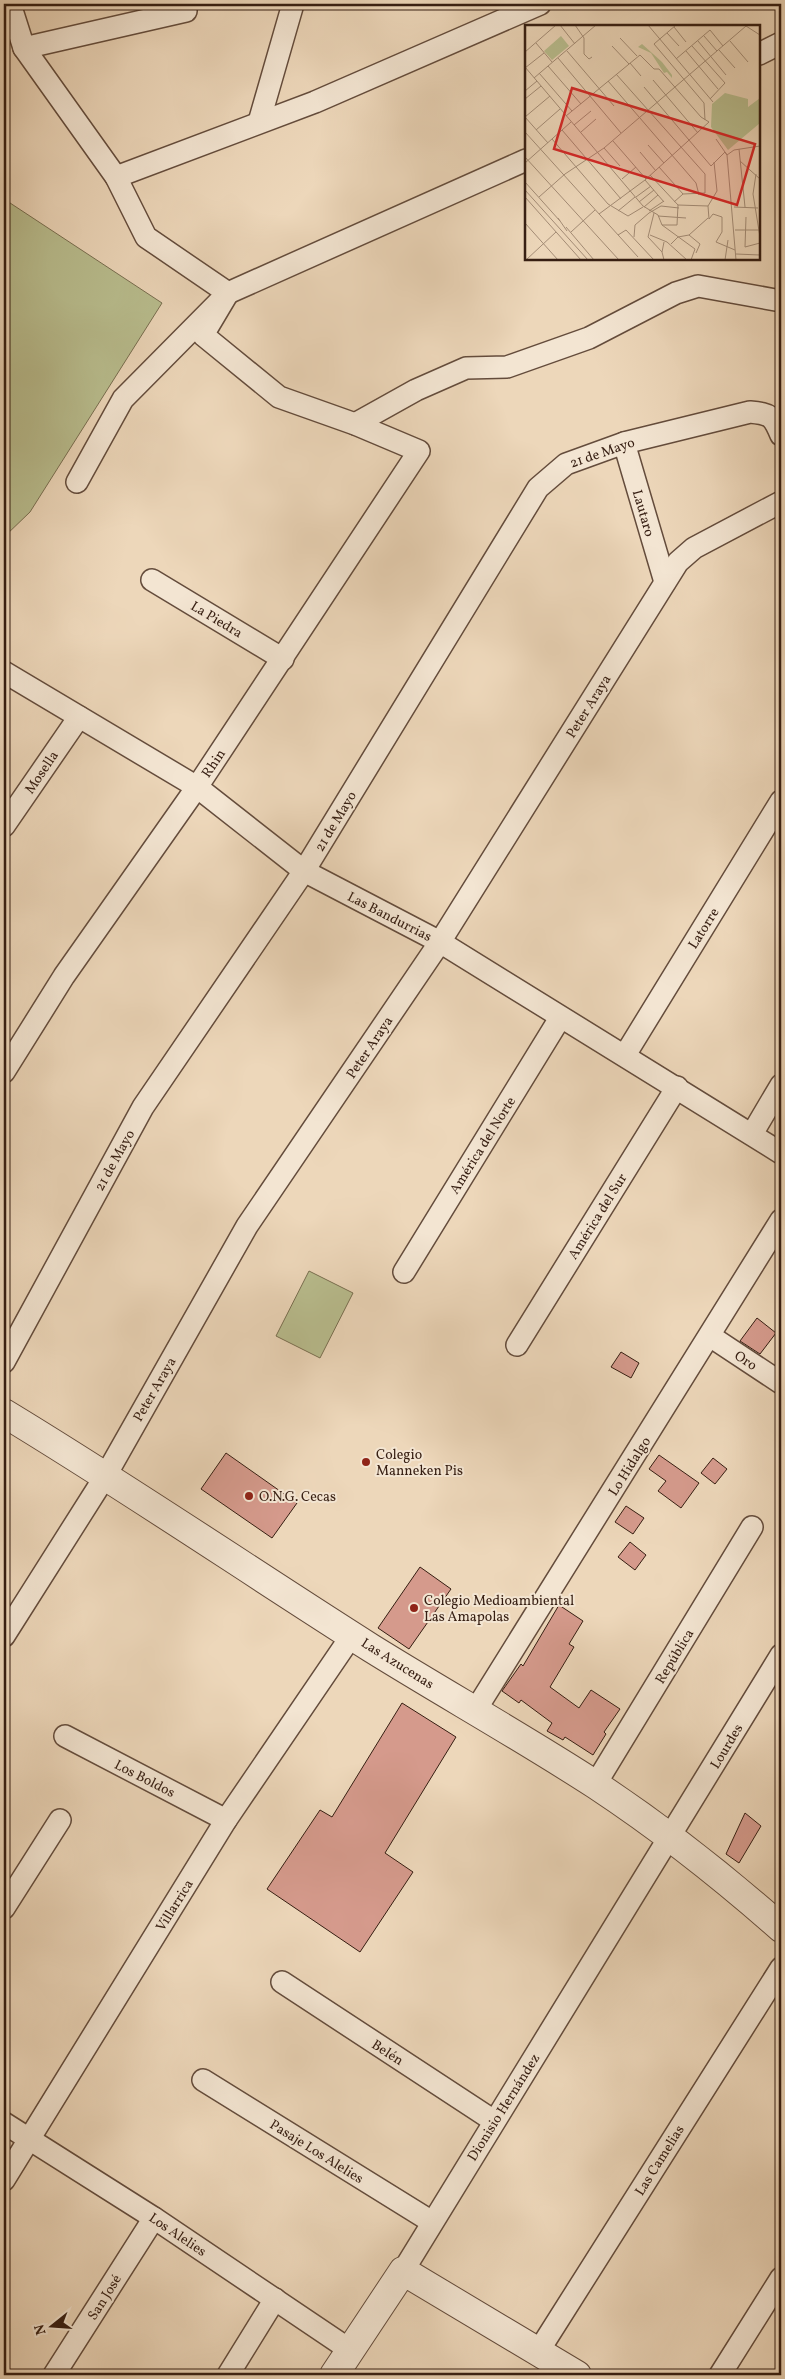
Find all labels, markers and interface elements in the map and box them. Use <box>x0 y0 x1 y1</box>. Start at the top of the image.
inset map <box>525 25 760 260</box>
street label: 21 de Mayo <box>567 433 638 473</box>
street label: Lautaro <box>627 488 658 539</box>
street label: La Piedra <box>187 597 246 643</box>
street label: Peter Araya <box>562 671 616 742</box>
street label: Rhin <box>198 746 231 782</box>
street label: Mosella <box>21 748 64 798</box>
street label: 21 de Mayo <box>311 788 362 856</box>
street label: Las Bandurrias <box>344 888 435 947</box>
street label: Latorre <box>684 904 724 953</box>
street label: Peter Araya <box>342 1013 398 1083</box>
street label: América del Norte <box>446 1093 521 1198</box>
street label: 21 de Mayo <box>91 1127 140 1195</box>
street label: América del Sur <box>564 1170 632 1263</box>
street label: Oro <box>730 1347 760 1376</box>
street label: Peter Araya <box>129 1354 181 1425</box>
street label: Lo Hidalgo <box>605 1434 656 1500</box>
place label: Colegio Manneken Pis <box>376 1446 463 1481</box>
marker: Colegio Manneken Pis <box>360 1456 372 1468</box>
place label: O.N.G. Cecas <box>259 1488 336 1507</box>
marker: O.N.G. Cecas <box>243 1490 255 1502</box>
place label: Colegio Medioambiental Las Amapolas <box>424 1592 574 1627</box>
marker: Colegio Medioambiental Las Amapolas <box>408 1602 420 1614</box>
street label: República <box>651 1626 699 1688</box>
street label: Las Azucenas <box>357 1634 437 1694</box>
street label: Lourdes <box>706 1721 748 1773</box>
street label: Los Boldos <box>111 1756 178 1803</box>
street label: Villarrica <box>152 1876 199 1935</box>
street label: Belén <box>368 2036 407 2071</box>
street label: Dionisio Hernández <box>464 2051 545 2165</box>
street label: Pasaje Los Alelies <box>266 2116 367 2189</box>
street label: Las Camelias <box>631 2122 690 2200</box>
street label: Los Alelies <box>145 2209 210 2262</box>
street label: San José <box>84 2271 127 2324</box>
north arrow <box>28 2302 78 2352</box>
text: N <box>30 2322 52 2337</box>

